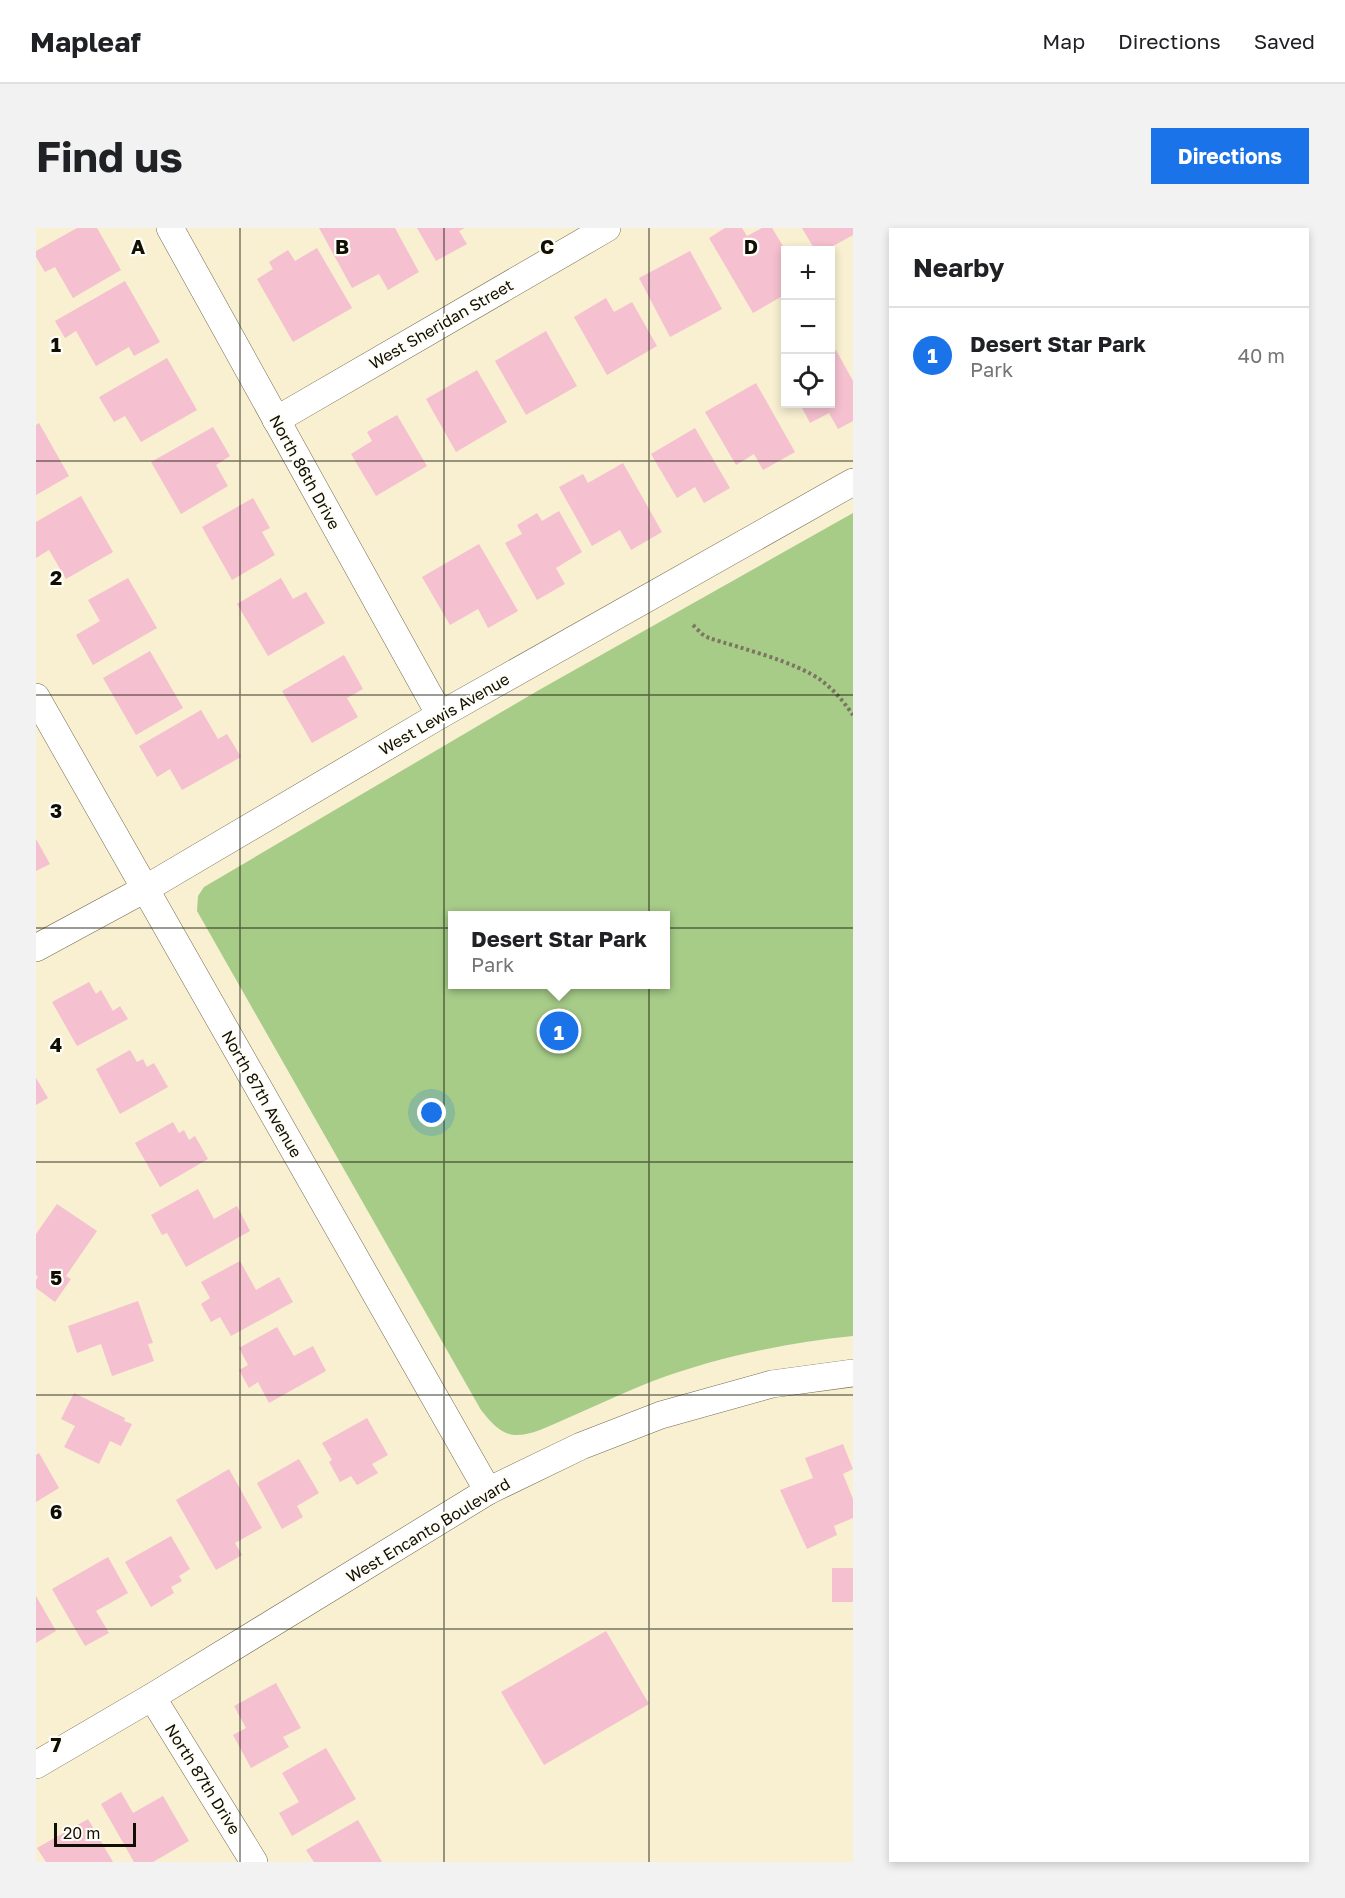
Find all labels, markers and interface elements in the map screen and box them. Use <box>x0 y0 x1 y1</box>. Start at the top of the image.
text: Mapleaf <box>30 25 141 58</box>
text: Map <box>1042 28 1085 54</box>
text: Directions <box>1118 28 1221 54</box>
text: Saved <box>1254 28 1315 54</box>
button: Directions <box>1151 128 1309 184</box>
text: Find us <box>36 131 183 181</box>
text: A <box>131 234 145 258</box>
text: B <box>335 234 349 258</box>
text: C <box>540 234 554 258</box>
text: D <box>744 234 758 258</box>
map controls <box>781 246 835 408</box>
button: + <box>781 246 835 300</box>
text: Nearby <box>913 252 1004 283</box>
street label: West Sheridan Street <box>365 275 517 373</box>
button: − <box>781 300 835 354</box>
text: Desert Star Park <box>970 330 1146 357</box>
text: 1 <box>51 332 61 356</box>
text: 1 <box>927 343 938 367</box>
text: 40 m <box>1238 343 1285 367</box>
button: locate <box>781 354 835 408</box>
text: Park <box>970 357 1013 381</box>
street label: North 86th Drive <box>265 411 345 533</box>
text: 2 <box>50 565 62 589</box>
street label: West Lewis Avenue <box>375 669 513 759</box>
text: 3 <box>50 798 62 822</box>
popup <box>448 911 670 989</box>
text: Desert Star Park <box>471 925 647 952</box>
text: Park <box>471 952 514 976</box>
pin: 1 <box>540 1008 578 1054</box>
street label: North 87th Avenue <box>217 1027 307 1161</box>
text: 4 <box>50 1032 62 1056</box>
your location <box>417 1098 446 1127</box>
text: 5 <box>50 1265 62 1289</box>
street label: West Encanto Boulevard <box>343 1473 513 1587</box>
text: 6 <box>50 1499 62 1523</box>
street label: North 87th Drive <box>161 1720 245 1838</box>
text: 7 <box>51 1732 62 1756</box>
scale bar <box>54 1820 136 1848</box>
text: 20 m <box>63 1823 100 1843</box>

